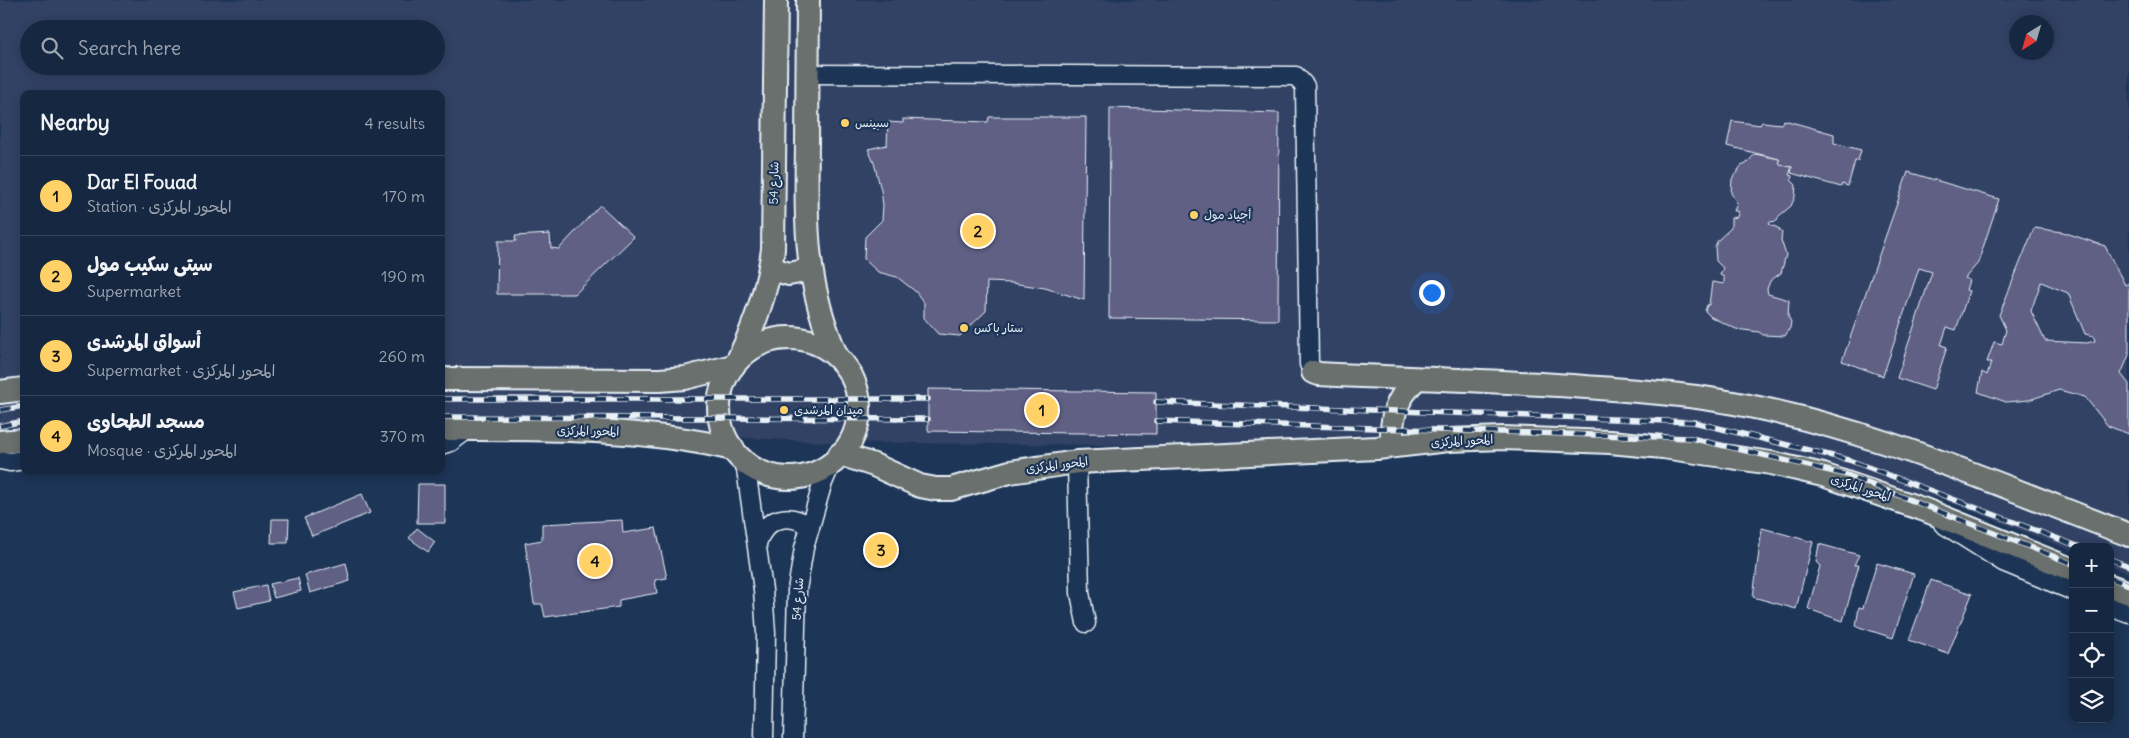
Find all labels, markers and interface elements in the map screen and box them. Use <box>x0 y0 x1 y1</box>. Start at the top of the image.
north arrow <box>2009 15 2054 60</box>
search box <box>20 20 445 75</box>
icon: search <box>38 34 66 62</box>
text: Search here <box>78 36 181 60</box>
text: Nearby <box>40 109 110 136</box>
text: 4 results <box>364 113 425 133</box>
place label: سبينس <box>855 115 889 131</box>
marker: سبينس <box>839 117 851 129</box>
street label: شارع 54 <box>766 162 783 204</box>
text: Dar El Fouad <box>87 170 197 194</box>
text: 1 <box>53 186 59 206</box>
text: 170 m <box>382 186 425 206</box>
text: Station · المحور المركزى <box>87 196 232 216</box>
place label: أجياد مول <box>1204 207 1251 223</box>
marker: أجياد مول <box>1188 209 1200 221</box>
pin: 2 <box>962 212 994 250</box>
text: سيتى سكيب مول <box>87 252 213 276</box>
text: 2 <box>52 266 60 286</box>
text: 190 m <box>381 266 425 286</box>
your location <box>1419 280 1445 306</box>
text: Supermarket <box>87 281 181 301</box>
place label: ستار باكس <box>974 320 1023 336</box>
marker: ستار باكس <box>958 322 970 334</box>
text: أسواق المرشدى <box>87 329 201 353</box>
text: 3 <box>51 346 61 366</box>
text: 260 m <box>379 346 425 366</box>
text: Supermarket · المحور المركزى <box>87 360 276 380</box>
pin: 1 <box>1026 391 1058 429</box>
place label: ميدان المرشدى <box>794 402 863 417</box>
marker: ميدان المرشدى <box>778 404 790 416</box>
text: مسجد الطحاوى <box>87 409 205 433</box>
street label: المحور المركزى <box>557 422 619 439</box>
text: 4 <box>51 426 61 446</box>
text: 370 m <box>380 426 425 446</box>
street label: المحور المركزى <box>1430 431 1494 450</box>
text: Mosque · المحور المركزى <box>87 440 237 460</box>
street label: المحور المركزى <box>1025 453 1089 476</box>
street label: المحور المركزى <box>1829 471 1893 504</box>
pin: 3 <box>865 531 897 569</box>
pin: 4 <box>579 542 611 580</box>
map controls <box>2069 543 2114 723</box>
button: + <box>2069 543 2114 588</box>
street label: شارع 54 <box>789 577 808 621</box>
button: − <box>2069 588 2114 633</box>
button: locate <box>2069 633 2114 678</box>
button: layers <box>2069 678 2114 723</box>

